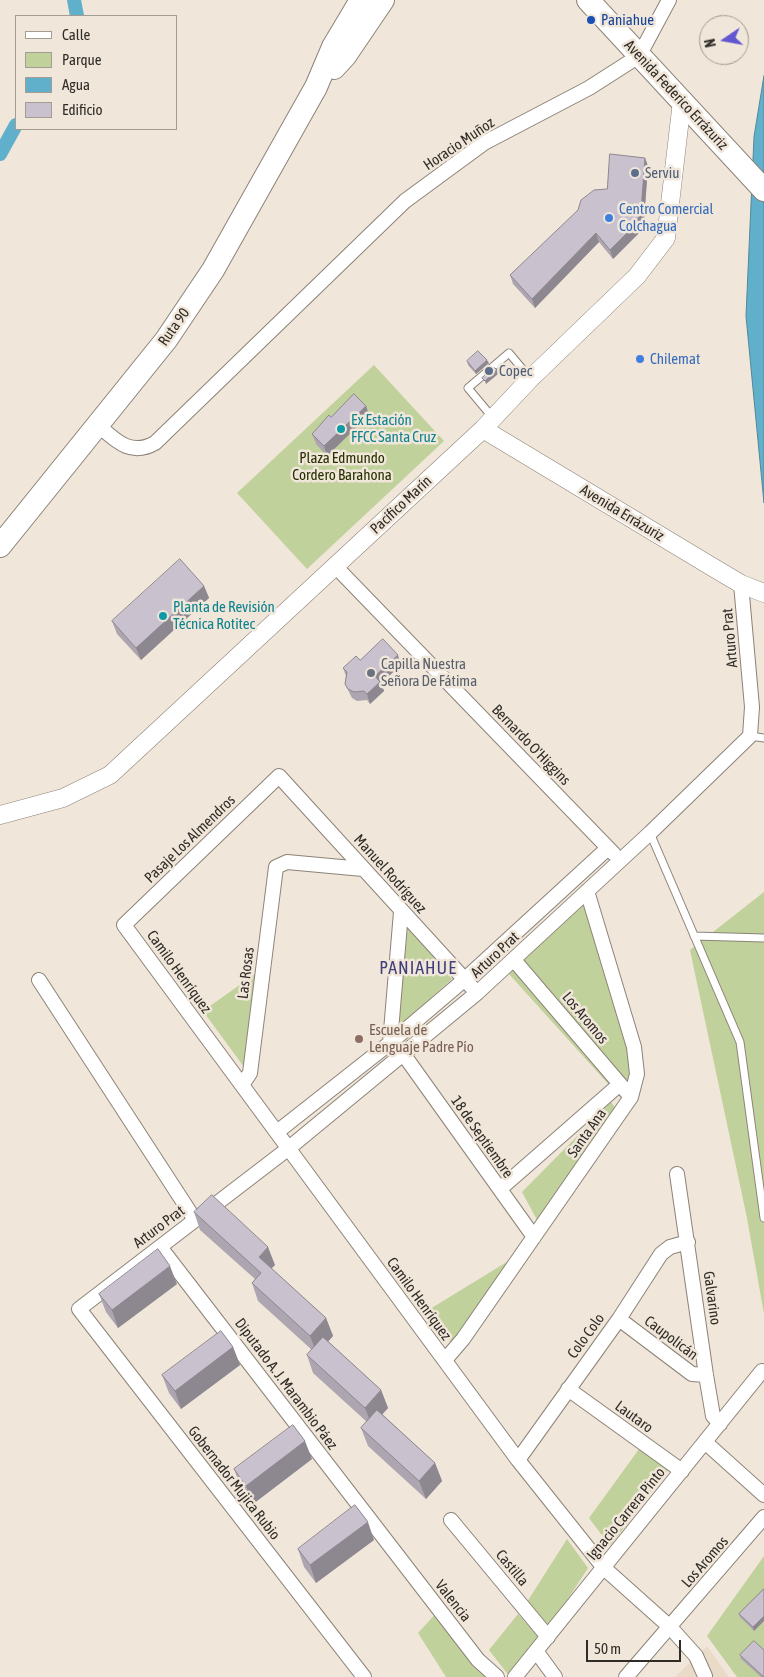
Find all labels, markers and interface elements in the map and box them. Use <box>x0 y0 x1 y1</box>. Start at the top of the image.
place label: Paniahue <box>601 11 654 29</box>
marker: Paniahue <box>585 14 597 26</box>
legend <box>15 15 178 130</box>
north arrow <box>699 15 749 65</box>
text: Calle <box>62 26 90 43</box>
street label: Avenida Federico Errázuriz <box>620 36 732 154</box>
text: N <box>702 37 719 49</box>
text: Parque <box>62 51 102 68</box>
text: Agua <box>62 76 90 93</box>
text: Edificio <box>62 101 103 118</box>
street label: Horacio Muñoz <box>420 114 498 174</box>
place label: Serviu <box>645 164 679 182</box>
marker: Serviu <box>629 167 641 179</box>
place label: Centro Comercial Colchagua <box>619 200 713 235</box>
marker: Centro Comercial Colchagua <box>603 212 615 224</box>
street label: Ruta 90 <box>155 305 193 349</box>
place label: Chilemat <box>650 350 700 368</box>
marker: Chilemat <box>634 353 646 365</box>
place label: Copec <box>499 362 532 380</box>
marker: Copec <box>483 365 495 377</box>
place label: Ex Estación FFCC Santa Cruz <box>351 411 436 446</box>
marker: Ex Estación FFCC Santa Cruz <box>335 423 347 435</box>
park label: Plaza Edmundo Cordero Barahona <box>292 449 392 484</box>
street label: Pacífico Marín <box>367 472 435 538</box>
street label: Avenida Errázuriz <box>577 481 667 545</box>
place label: Planta de Revisión Técnica Rotitec <box>173 598 275 633</box>
street label: Arturo Prat <box>718 608 742 668</box>
marker: Planta de Revisión Técnica Rotitec <box>157 610 169 622</box>
place label: Capilla Nuestra Señora De Fátima <box>381 655 477 690</box>
marker: Capilla Nuestra Señora De Fátima <box>365 667 377 679</box>
street label: Bernardo O'Higgins <box>488 701 574 789</box>
street label: Pasaje Los Almendros <box>141 791 239 887</box>
street label: Manuel Rodríguez <box>350 831 430 917</box>
street label: Camilo Henríquez <box>143 927 215 1017</box>
street label: Arturo Prat <box>467 928 523 982</box>
street label: Las Rosas <box>234 946 258 1000</box>
district label: PANIAHUE <box>378 957 458 979</box>
street label: Los Aromos <box>558 988 612 1048</box>
place label: Escuela de Lenguaje Padre Pío <box>369 1021 474 1056</box>
marker: Escuela de Lenguaje Padre Pío <box>353 1033 365 1045</box>
street label: 18 de Septiembre <box>447 1092 517 1182</box>
street label: Santa Ana <box>564 1105 610 1161</box>
street label: Arturo Prat <box>130 1202 188 1252</box>
street label: Camilo Henríquez <box>383 1254 455 1344</box>
street label: Galvarino <box>699 1270 725 1326</box>
street label: Colo Colo <box>564 1310 608 1362</box>
street label: Caupolicán <box>641 1312 701 1364</box>
street label: Diputado A. J. Marambio Páez <box>231 1315 341 1453</box>
street label: Lautaro <box>611 1397 657 1437</box>
street label: Gobernador Mujica Rubio <box>184 1423 284 1543</box>
street label: Ignacio Carrera Pinto <box>583 1464 669 1564</box>
street label: Los Aromos <box>678 1533 732 1591</box>
street label: Castilla <box>492 1546 532 1590</box>
street label: Valencia <box>431 1577 475 1625</box>
scale bar <box>589 1630 684 1662</box>
text: 50 m <box>594 1640 621 1657</box>

